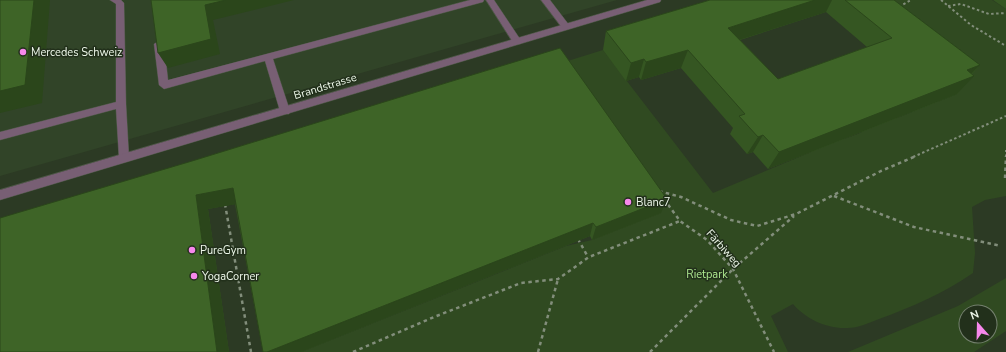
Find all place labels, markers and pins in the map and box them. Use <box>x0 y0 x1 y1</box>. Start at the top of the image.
place label: Mercedes Schweiz <box>31 45 122 60</box>
marker: Mercedes Schweiz <box>18 47 28 57</box>
place label: Blanc7 <box>636 195 670 210</box>
marker: Blanc7 <box>623 197 633 207</box>
place label: PureGym <box>200 243 246 258</box>
marker: PureGym <box>187 245 197 255</box>
place label: YogaCorner <box>201 269 259 284</box>
marker: YogaCorner <box>189 271 199 281</box>

